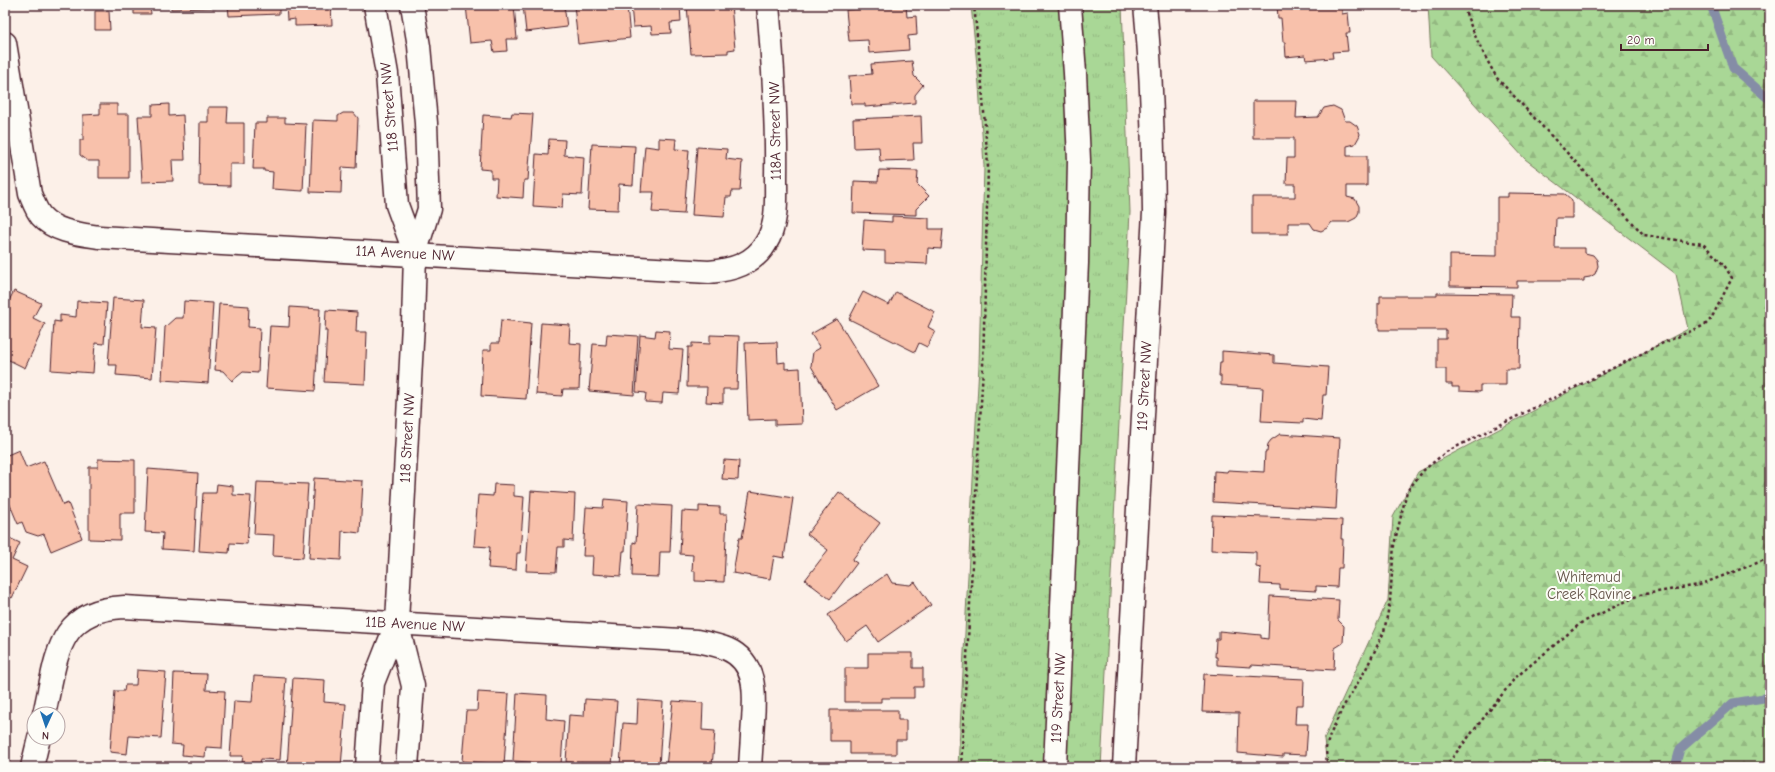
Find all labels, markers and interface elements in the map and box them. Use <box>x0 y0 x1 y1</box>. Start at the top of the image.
scale bar <box>1621 26 1708 52</box>
text: 20 m <box>1627 33 1655 47</box>
street label: 118 Street NW <box>376 61 402 153</box>
street label: 118A Street NW <box>765 81 785 181</box>
street label: 11A Avenue NW <box>355 241 455 265</box>
street label: 119 Street NW <box>1133 340 1155 432</box>
street label: 118 Street NW <box>396 393 418 483</box>
park label: Whitemud Creek Ravine <box>1547 568 1632 603</box>
street label: 11B Avenue NW <box>365 612 465 636</box>
street label: 119 Street NW <box>1047 652 1069 744</box>
north arrow <box>26 706 66 746</box>
text: N <box>42 729 49 742</box>

